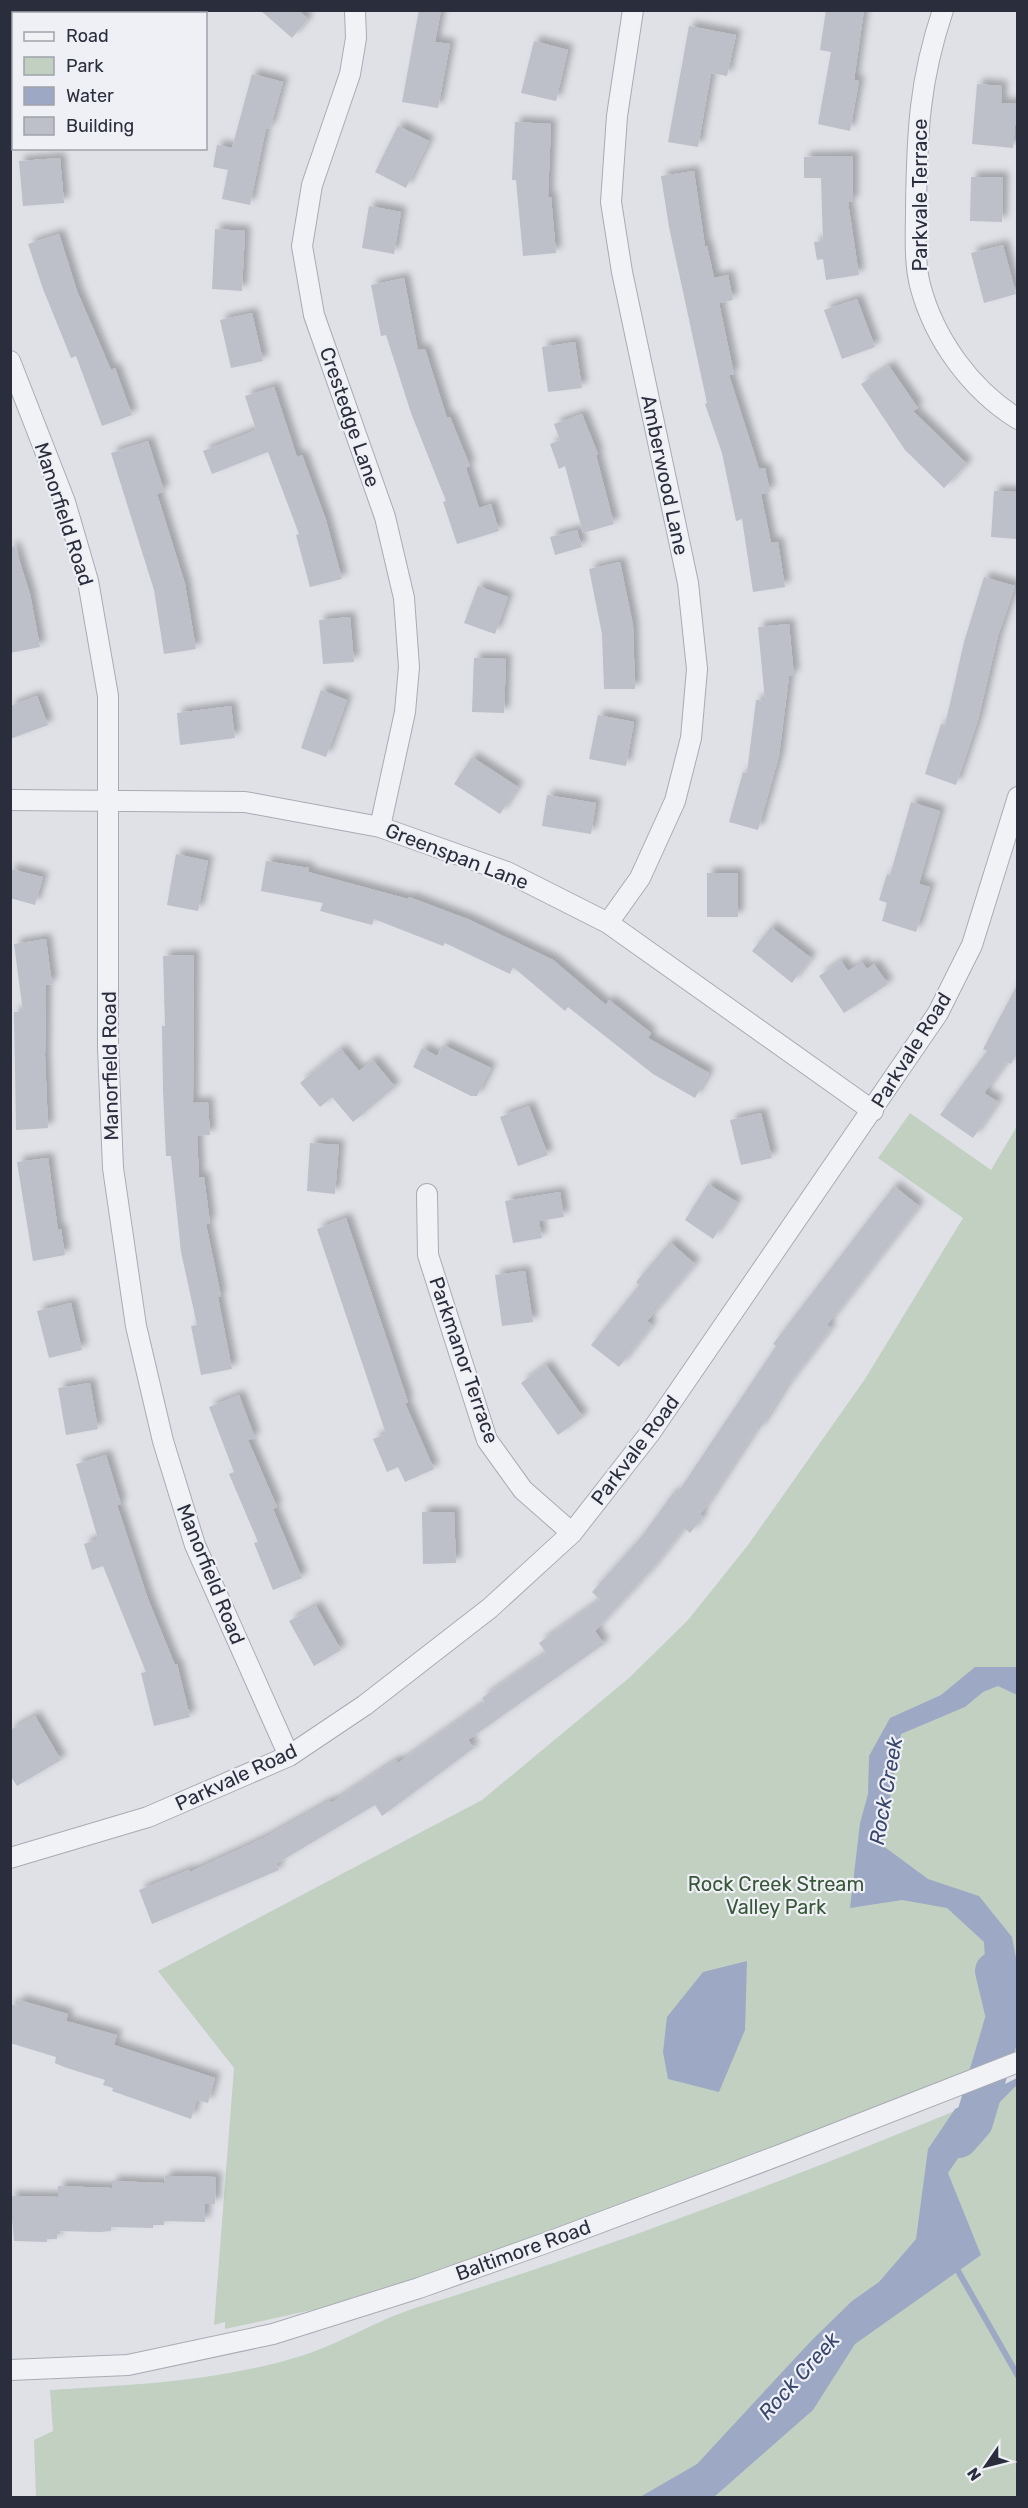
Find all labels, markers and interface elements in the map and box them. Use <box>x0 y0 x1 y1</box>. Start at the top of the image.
legend <box>12 12 207 150</box>
text: Road <box>66 25 109 47</box>
text: Park <box>66 55 104 77</box>
text: Water <box>66 85 114 107</box>
text: Building <box>66 115 134 137</box>
street label: Parkvale Terrace <box>908 119 932 271</box>
street label: Crestedge Lane <box>315 344 385 490</box>
street label: Amberwood Lane <box>636 393 694 557</box>
street label: Manorfield Road <box>30 439 98 589</box>
street label: Greenspan Lane <box>382 818 532 894</box>
street label: Parkvale Road <box>866 988 956 1112</box>
street label: Manorfield Road <box>97 991 123 1141</box>
street label: Parkmanor Terrace <box>424 1273 504 1447</box>
street label: Parkvale Road <box>586 1390 684 1510</box>
street label: Manorfield Road <box>172 1500 250 1648</box>
water label: Rock Creek <box>864 1734 907 1847</box>
street label: Parkvale Road <box>171 1738 301 1816</box>
park label: Rock Creek Stream Valley Park <box>688 1872 864 1919</box>
street label: Baltimore Road <box>452 2214 594 2286</box>
water label: Rock Creek <box>753 2326 845 2425</box>
north arrow <box>956 2436 1016 2496</box>
text: N <box>963 2464 985 2484</box>

